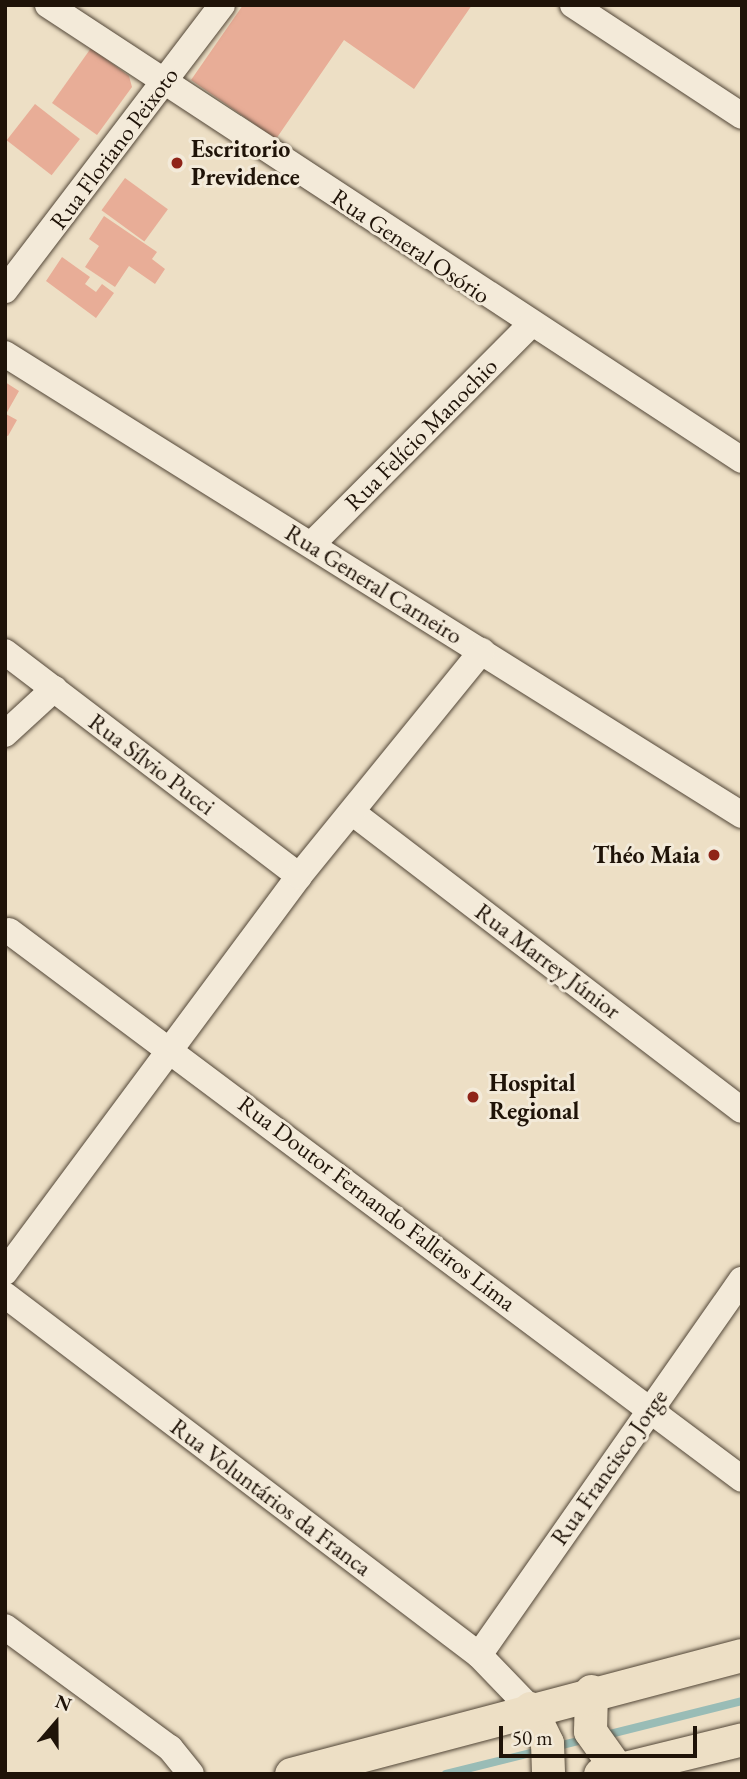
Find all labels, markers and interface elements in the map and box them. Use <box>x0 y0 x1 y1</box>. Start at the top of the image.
street label: Rua Floriano Peixoto <box>44 61 184 235</box>
place label: Escritorio Previdence <box>191 135 300 191</box>
marker: Escritorio Previdence <box>169 155 185 171</box>
street label: Rua General Osório <box>326 182 496 310</box>
street label: Rua Felício Manochio <box>339 352 503 516</box>
street label: Rua General Carneiro <box>280 518 468 650</box>
street label: Rua Sílvio Pucci <box>83 707 221 821</box>
place label: Théo Maia <box>593 841 700 869</box>
marker: Théo Maia <box>706 847 722 863</box>
street label: Rua Marrey Júnior <box>470 897 626 1025</box>
place label: Hospital Regional <box>489 1069 579 1125</box>
marker: Hospital Regional <box>463 1087 483 1107</box>
street label: Rua Doutor Fernando Falleiros Lima <box>232 1089 522 1317</box>
street label: Rua Francisco Jorge <box>544 1383 674 1551</box>
street label: Rua Voluntários da Franca <box>165 1412 377 1582</box>
north arrow <box>21 1688 91 1758</box>
text: N <box>52 1688 75 1717</box>
scale bar <box>502 1712 700 1756</box>
text: 50 m <box>512 1724 553 1751</box>

